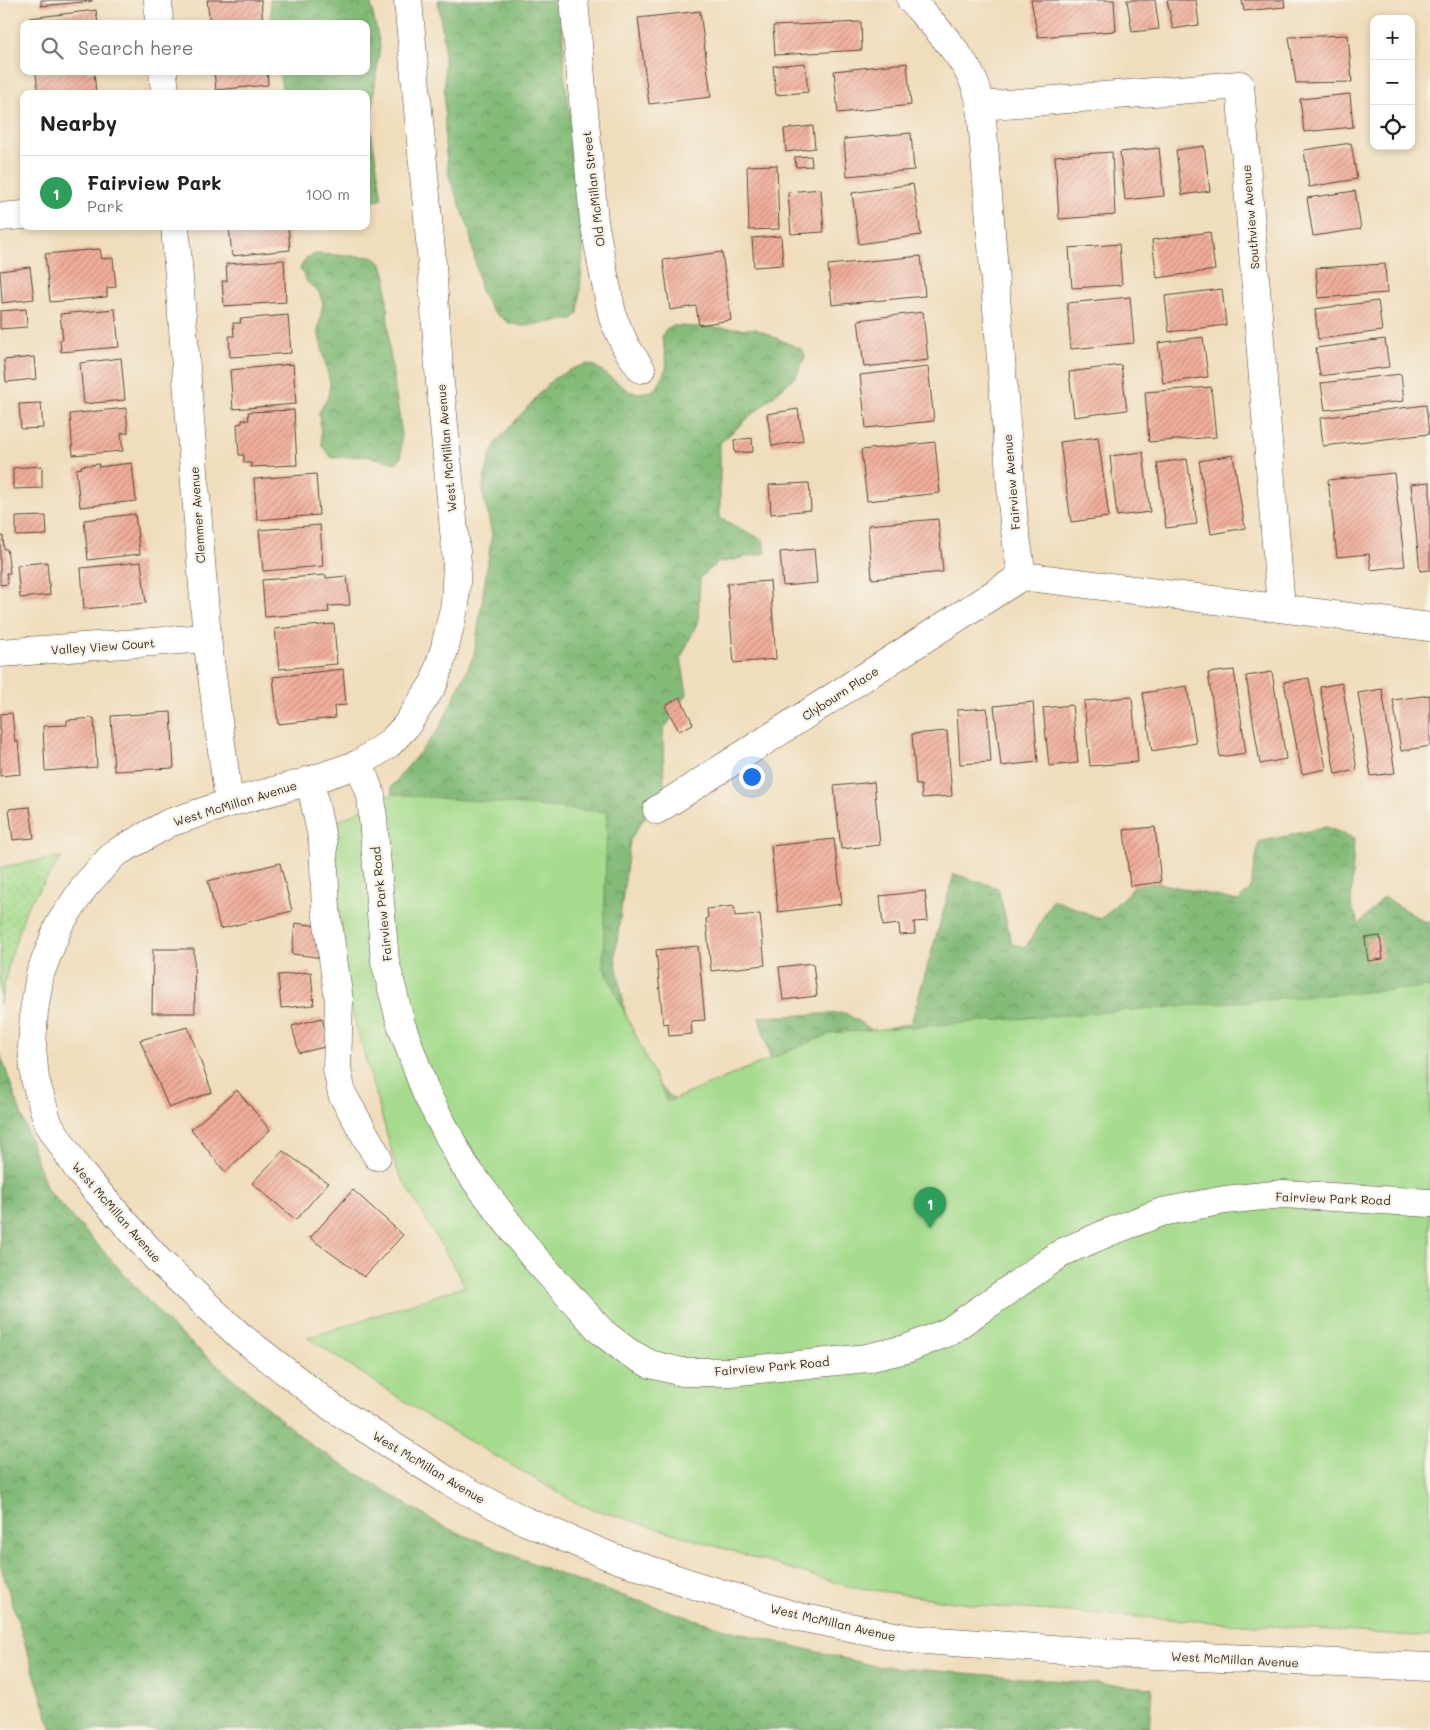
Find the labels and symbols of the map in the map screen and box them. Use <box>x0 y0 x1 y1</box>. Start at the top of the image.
street label: Old McMillan Street <box>578 130 608 248</box>
street label: Southview Avenue <box>1237 164 1263 270</box>
street label: West McMillan Avenue <box>432 383 460 513</box>
street label: Fairview Avenue <box>999 433 1023 531</box>
street label: Clemmer Avenue <box>186 466 208 564</box>
street label: Valley View Court <box>50 634 156 658</box>
street label: Clybourn Place <box>799 662 881 724</box>
your location <box>739 764 765 790</box>
street label: West McMillan Avenue <box>171 777 299 829</box>
street label: Fairview Park Road <box>367 845 395 962</box>
street label: West McMillan Avenue <box>69 1158 165 1266</box>
pin: 1 <box>914 1187 946 1228</box>
street label: Fairview Park Road <box>1275 1188 1391 1208</box>
street label: Fairview Park Road <box>714 1353 831 1379</box>
street label: West McMillan Avenue <box>370 1427 488 1507</box>
street label: West McMillan Avenue <box>769 1600 897 1644</box>
street label: West McMillan Avenue <box>1171 1648 1299 1670</box>

